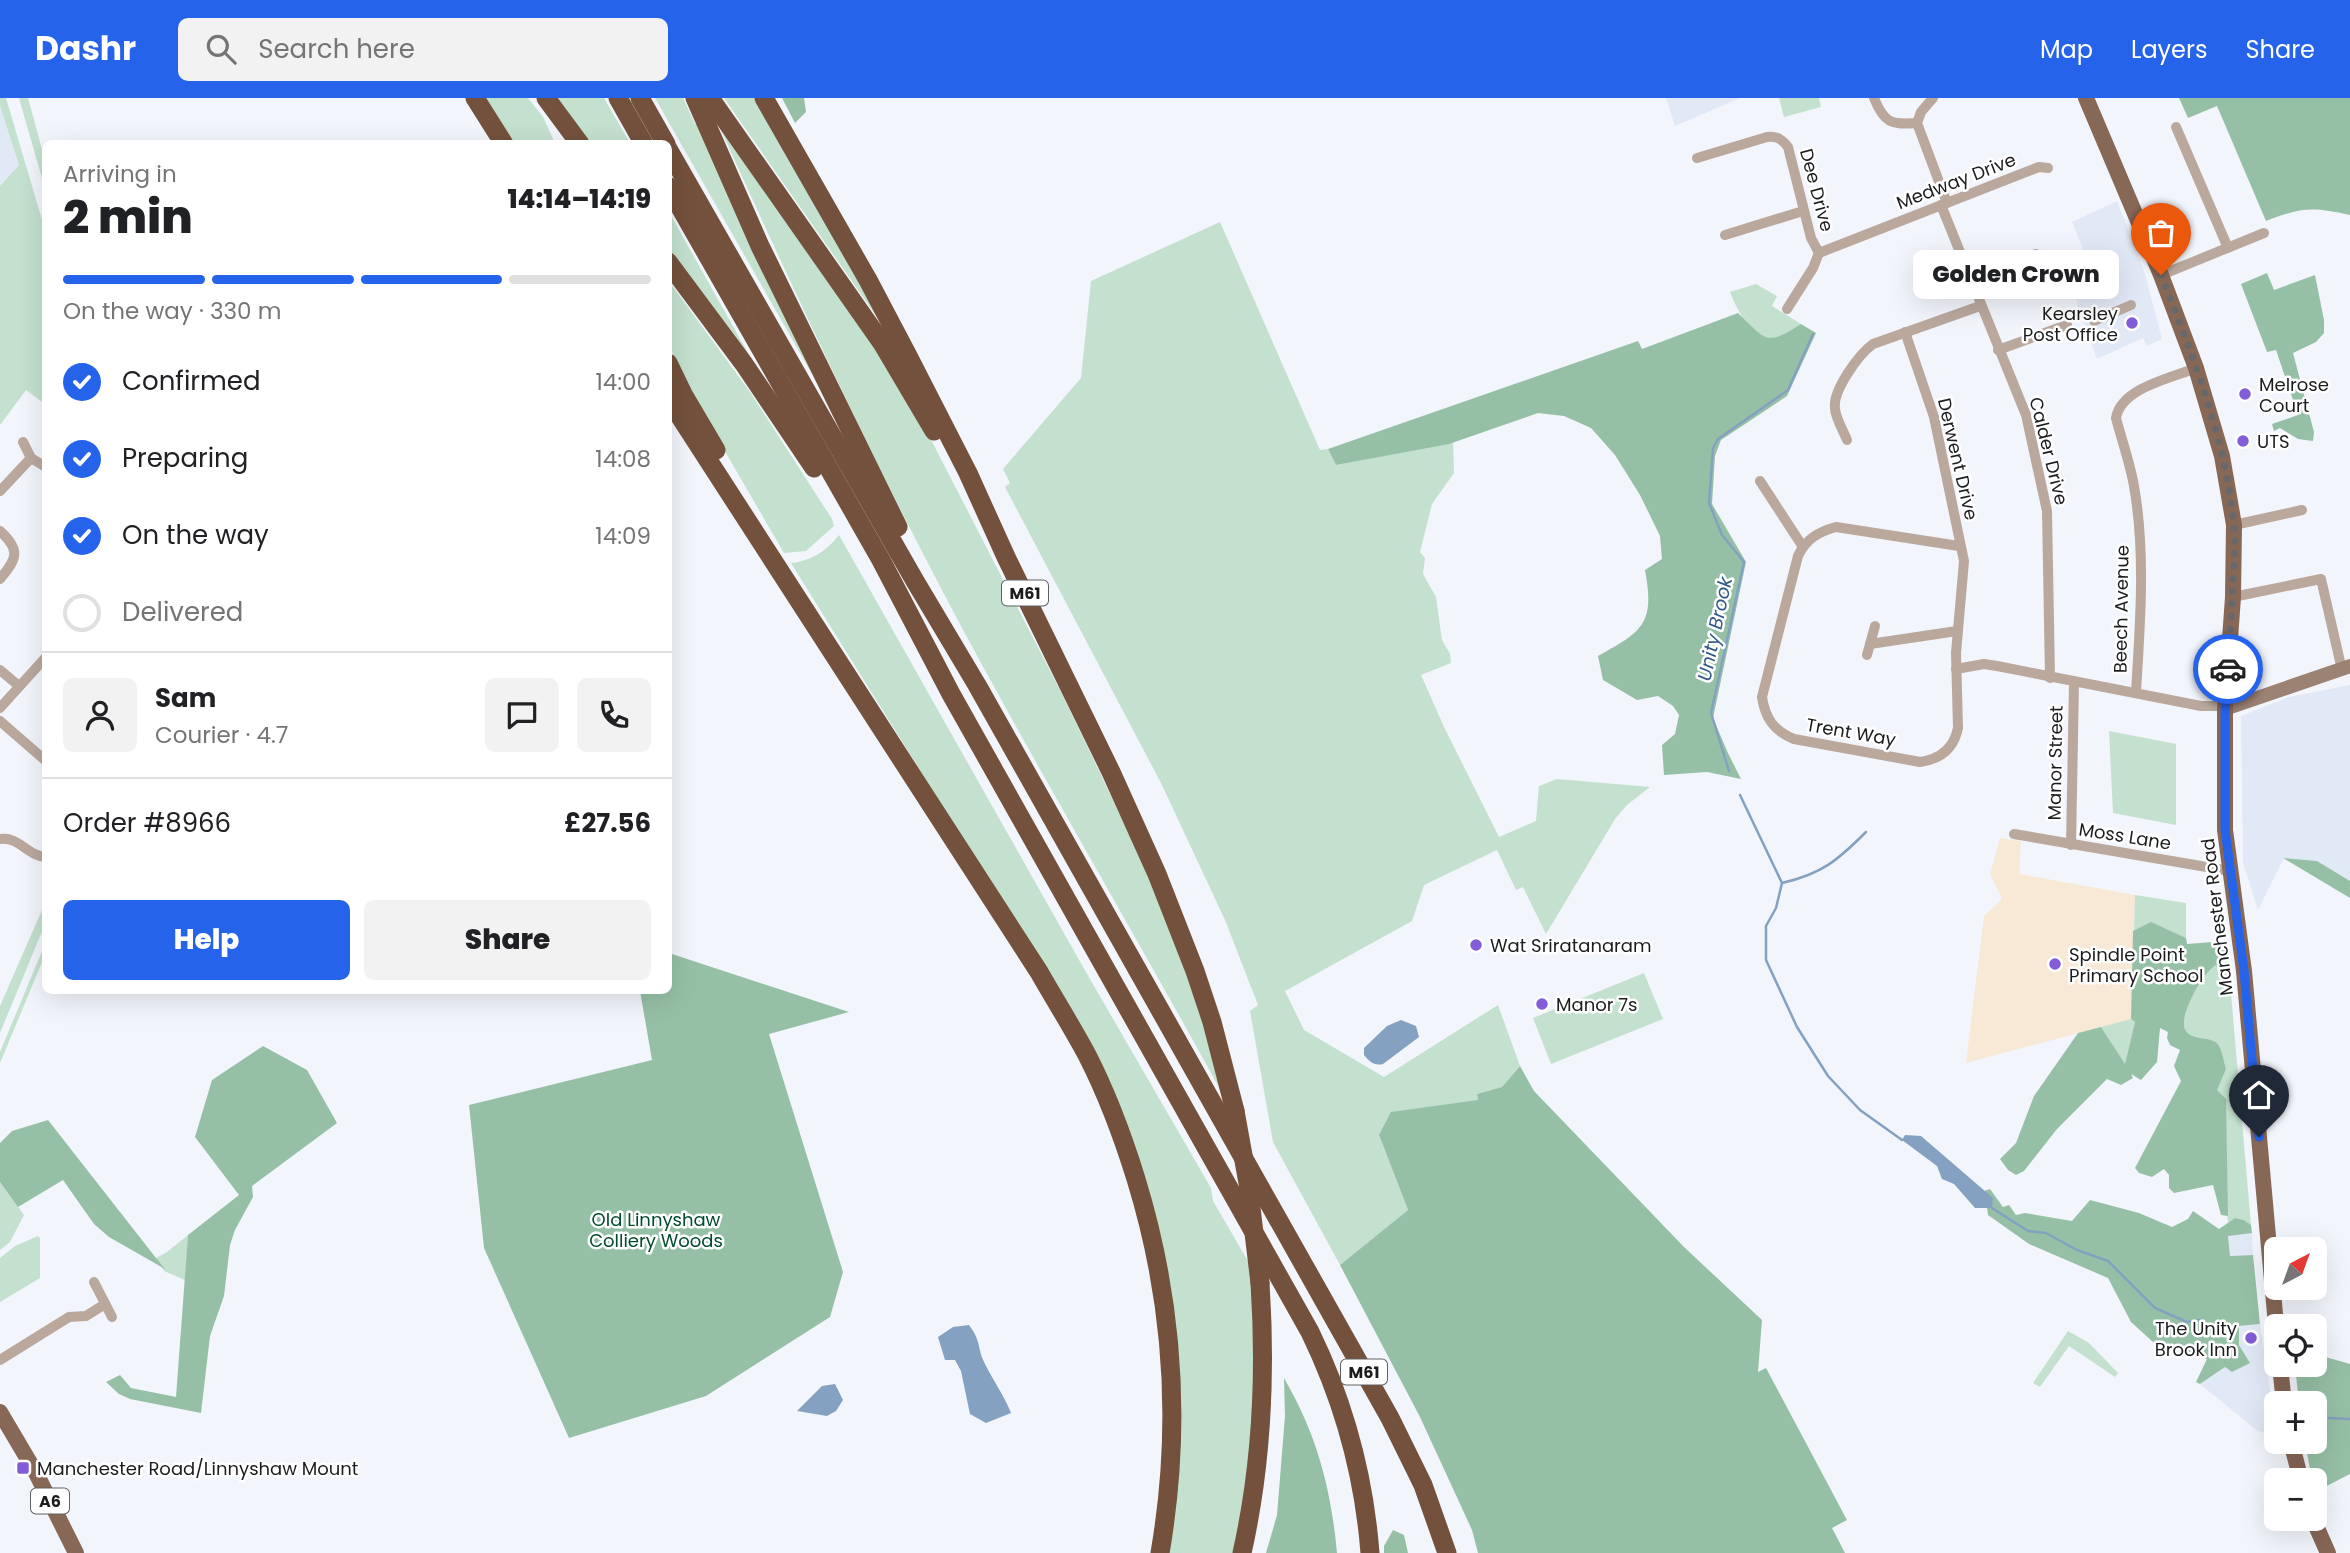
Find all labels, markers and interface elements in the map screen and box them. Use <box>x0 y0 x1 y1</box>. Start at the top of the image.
search box <box>178 18 668 81</box>
text: Dashr <box>35 25 136 72</box>
icon: search <box>202 30 240 68</box>
text: Search here <box>258 31 415 67</box>
text: Map <box>2040 33 2093 66</box>
text: Layers <box>2131 33 2207 66</box>
text: Share <box>2245 33 2315 66</box>
street label: Dee Drive <box>1794 146 1840 234</box>
street label: Medway Drive <box>1893 147 2019 215</box>
text: Arriving in <box>63 158 177 190</box>
text: 14:14–14:19 <box>507 181 651 217</box>
text: 2 min <box>63 185 193 249</box>
pin <box>2131 203 2191 275</box>
icon: bag <box>2142 214 2180 252</box>
callout: Golden Crown <box>1912 250 2119 300</box>
text: Golden Crown <box>1932 258 2100 290</box>
text: On the way · 330 m <box>63 295 281 327</box>
place label: Kearsley Post Office <box>2023 301 2118 347</box>
marker: Kearsley Post Office <box>2124 315 2140 331</box>
icon: check <box>63 363 101 401</box>
text: Confirmed <box>122 363 260 399</box>
text: 14:00 <box>595 366 651 398</box>
place label: Melrose Court <box>2259 372 2329 418</box>
marker: Melrose Court <box>2237 386 2253 402</box>
street label: Calder Drive <box>2024 394 2074 508</box>
street label: Derwent Drive <box>1932 396 1984 522</box>
place label: UTS <box>2257 429 2289 454</box>
marker: UTS <box>2235 433 2251 449</box>
icon: check <box>63 440 101 478</box>
text: Preparing <box>122 440 248 476</box>
text: 14:08 <box>595 443 651 475</box>
icon: check <box>63 517 101 555</box>
text: On the way <box>122 517 269 553</box>
text: 14:09 <box>595 520 651 552</box>
street label: Beech Avenue <box>2107 545 2135 673</box>
water label: Unity Brook <box>1691 573 1739 684</box>
road number: M61 <box>1002 580 1048 606</box>
text: Delivered <box>122 594 243 630</box>
courier <box>2193 634 2263 704</box>
icon: car <box>2209 650 2247 688</box>
button: person <box>63 678 137 752</box>
button: chat <box>485 678 559 752</box>
button: phone <box>577 678 651 752</box>
text: Sam <box>155 680 216 716</box>
street label: Manor Street <box>2041 705 2069 821</box>
street label: Trent Way <box>1804 712 1898 752</box>
text: Courier · 4.7 <box>155 719 288 751</box>
text: Order #8966 <box>63 805 231 841</box>
text: £27.56 <box>564 805 651 841</box>
street label: Moss Lane <box>2077 816 2173 856</box>
street label: Manchester Road <box>2195 837 2239 997</box>
button: Help <box>63 900 350 980</box>
button: Share <box>364 900 651 980</box>
place label: Wat Sriratanaram <box>1490 933 1652 958</box>
marker: Wat Sriratanaram <box>1468 937 1484 953</box>
place label: Spindle Point Primary School <box>2069 942 2203 988</box>
marker: Spindle Point Primary School <box>2047 956 2063 972</box>
place label: Manor 7s <box>1556 992 1637 1017</box>
marker: Manor 7s <box>1534 996 1550 1012</box>
pin <box>2229 1065 2289 1137</box>
icon: home <box>2240 1076 2278 1114</box>
park label: Old Linnyshaw Colliery Woods <box>589 1207 723 1253</box>
north arrow <box>2264 1237 2328 1300</box>
map controls <box>2264 1237 2327 1531</box>
button: locate <box>2264 1314 2327 1377</box>
place label: The Unity Brook Inn <box>2155 1316 2237 1362</box>
marker: The Unity Brook Inn <box>2243 1330 2259 1346</box>
road number: M61 <box>1341 1360 1387 1384</box>
button: + <box>2264 1391 2327 1454</box>
place label: Manchester Road/Linnyshaw Mount <box>37 1456 358 1481</box>
marker: Manchester Road/Linnyshaw Mount <box>15 1460 31 1476</box>
button: − <box>2264 1468 2327 1531</box>
road number: A6 <box>31 1488 69 1513</box>

